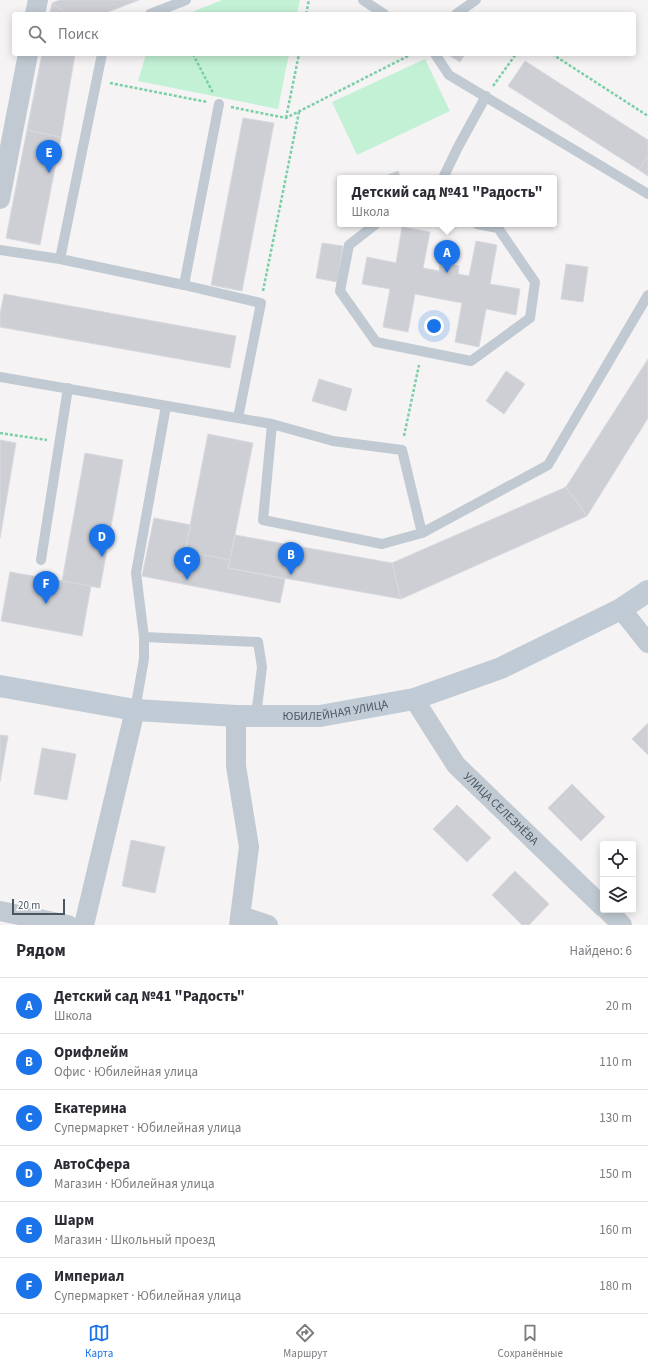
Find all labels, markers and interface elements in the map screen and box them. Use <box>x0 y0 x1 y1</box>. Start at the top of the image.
search box <box>12 12 636 56</box>
icon: search <box>26 23 48 45</box>
text: Поиск <box>58 24 99 45</box>
pin: E <box>36 140 62 173</box>
popup <box>337 175 557 227</box>
text: Детский сад №41 "Радость" <box>352 182 542 203</box>
text: Школа <box>352 203 390 221</box>
pin: A <box>434 240 460 273</box>
your location <box>424 316 444 336</box>
pin: D <box>89 524 115 557</box>
pin: B <box>278 542 304 575</box>
pin: C <box>174 547 200 580</box>
pin: F <box>33 571 59 604</box>
street label: ЮБИЛЕЙНАЯ УЛИЦА <box>282 696 390 725</box>
street label: УЛИЦА СЕЛЕЗНЁВА <box>459 769 543 850</box>
map controls <box>600 841 636 913</box>
button: locate <box>600 841 636 877</box>
button: layers <box>600 877 636 913</box>
scale bar <box>12 897 65 916</box>
text: 20 m <box>18 898 40 913</box>
text: Рядом <box>16 939 66 963</box>
text: Найдено: 6 <box>570 942 632 960</box>
text: Детский сад №41 "Радость" <box>54 986 245 1007</box>
text: A <box>25 997 33 1015</box>
text: 20 m <box>606 997 632 1015</box>
text: Школа <box>54 1007 92 1025</box>
text: Орифлейм <box>54 1042 128 1063</box>
text: B <box>25 1053 33 1071</box>
text: 110 m <box>599 1053 632 1071</box>
text: Офис · Юбилейная улица <box>54 1063 198 1081</box>
text: Екатерина <box>54 1098 127 1119</box>
text: C <box>25 1109 33 1127</box>
text: 130 m <box>599 1109 632 1127</box>
text: Супермаркет · Юбилейная улица <box>54 1119 241 1137</box>
text: АвтоСфера <box>54 1154 130 1175</box>
text: D <box>25 1165 33 1183</box>
text: 150 m <box>599 1165 632 1183</box>
text: Магазин · Юбилейная улица <box>54 1175 215 1193</box>
text: Шарм <box>54 1210 94 1231</box>
text: E <box>25 1221 33 1239</box>
text: 160 m <box>599 1221 632 1239</box>
text: Магазин · Школьный проезд <box>54 1231 215 1249</box>
text: Империал <box>54 1266 124 1287</box>
text: F <box>26 1277 32 1295</box>
text: 180 m <box>599 1277 632 1295</box>
text: Супермаркет · Юбилейная улица <box>54 1287 241 1305</box>
tab: Карта <box>85 1322 113 1361</box>
tab: Маршрут <box>283 1322 328 1361</box>
tab: Сохранённые <box>498 1322 563 1361</box>

